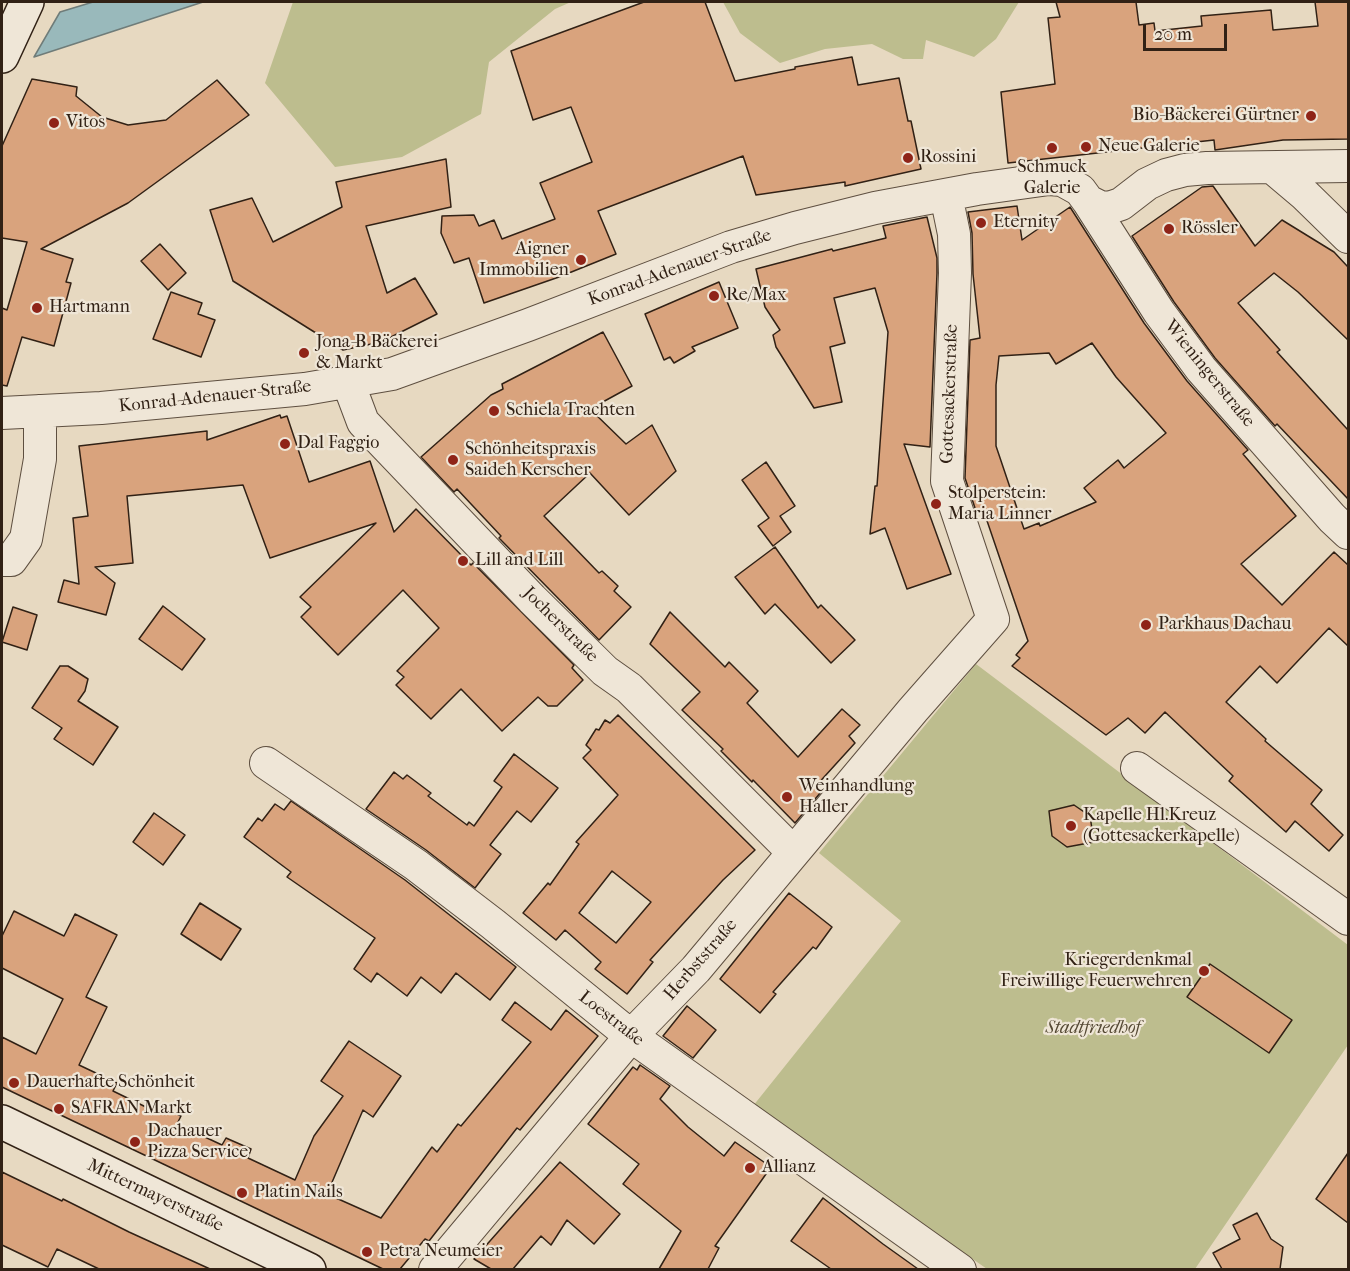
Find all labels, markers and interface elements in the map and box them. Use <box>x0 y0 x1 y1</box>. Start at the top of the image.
scale bar <box>1146 12 1230 50</box>
text: 20 m <box>1154 24 1192 45</box>
place label: Bio-Bäckerei Gürtner <box>1133 105 1299 127</box>
marker: Bio-Bäckerei Gürtner <box>1304 109 1318 123</box>
place label: Vitos <box>66 112 105 134</box>
marker: Vitos <box>47 116 61 130</box>
place label: Neue Galerie <box>1098 136 1200 158</box>
marker: Neue Galerie <box>1079 140 1093 154</box>
marker: Schmuck Galerie <box>1045 141 1059 155</box>
place label: Rossini <box>920 147 976 169</box>
marker: Rossini <box>901 151 915 165</box>
place label: Schmuck Galerie <box>1017 157 1087 200</box>
place label: Eternity <box>993 212 1059 234</box>
marker: Eternity <box>974 216 988 230</box>
place label: Rössler <box>1181 218 1238 240</box>
marker: Rössler <box>1162 222 1176 236</box>
street label: Konrad-Adenauer-Straße <box>585 225 775 311</box>
place label: Aigner Immobilien <box>479 239 569 282</box>
marker: Aigner Immobilien <box>574 253 588 267</box>
place label: Re/Max <box>726 285 786 307</box>
marker: Re/Max <box>707 289 721 303</box>
place label: Hartmann <box>49 297 130 319</box>
marker: Hartmann <box>30 301 44 315</box>
street label: Wieningerstraße <box>1159 316 1259 432</box>
street label: Gottesackerstraße <box>937 324 963 464</box>
place label: Jona-B Bäckerei & Markt <box>316 332 438 374</box>
marker: Jona-B Bäckerei & Markt <box>297 346 311 360</box>
street label: Konrad-Adenauer-Straße <box>118 376 312 418</box>
place label: Schiela Trachten <box>506 400 635 422</box>
marker: Schiela Trachten <box>487 404 501 418</box>
place label: Dal Faggio <box>297 433 379 455</box>
marker: Dal Faggio <box>278 437 292 451</box>
place label: Schönheitspraxis Saideh Kerscher <box>465 439 596 482</box>
marker: Schönheitspraxis Saideh Kerscher <box>446 453 460 467</box>
place label: Stolperstein: Maria Linner <box>948 483 1051 526</box>
marker: Stolperstein: Maria Linner <box>929 497 943 511</box>
place label: Lill and Lill <box>475 550 563 572</box>
marker: Lill and Lill <box>456 554 470 568</box>
street label: Jocherstraße <box>518 583 602 667</box>
place label: Parkhaus Dachau <box>1158 614 1291 636</box>
marker: Parkhaus Dachau <box>1139 618 1153 632</box>
place label: Weinhandlung Haller <box>799 776 914 818</box>
marker: Weinhandlung Haller <box>780 790 794 804</box>
place label: Kapelle Hl.Kreuz (Gottesackerkapelle) <box>1083 805 1240 848</box>
marker: Kapelle Hl.Kreuz (Gottesackerkapelle) <box>1064 819 1078 833</box>
street label: Herbststraße <box>660 915 742 1005</box>
place label: Kriegerdenkmal Freiwillige Feuerwehren <box>1000 950 1192 992</box>
marker: Kriegerdenkmal Freiwillige Feuerwehren <box>1197 964 1211 978</box>
street label: Loestraße <box>574 987 648 1051</box>
park label: Stadtfriedhof <box>1045 1018 1141 1040</box>
place label: Dauerhafte Schönheit <box>26 1072 195 1094</box>
marker: Dauerhafte Schönheit <box>7 1076 21 1090</box>
place label: SAFRAN Markt <box>71 1098 192 1120</box>
marker: SAFRAN Markt <box>52 1102 66 1116</box>
place label: Dachauer Pizza Service <box>147 1121 248 1164</box>
marker: Dachauer Pizza Service <box>128 1135 142 1149</box>
street label: Mittermayerstraße <box>84 1155 226 1237</box>
place label: Allianz <box>762 1157 816 1179</box>
marker: Allianz <box>743 1161 757 1175</box>
place label: Platin Nails <box>254 1182 343 1204</box>
marker: Platin Nails <box>235 1186 249 1200</box>
place label: Petra Neumeier <box>379 1241 503 1263</box>
marker: Petra Neumeier <box>360 1245 374 1259</box>

